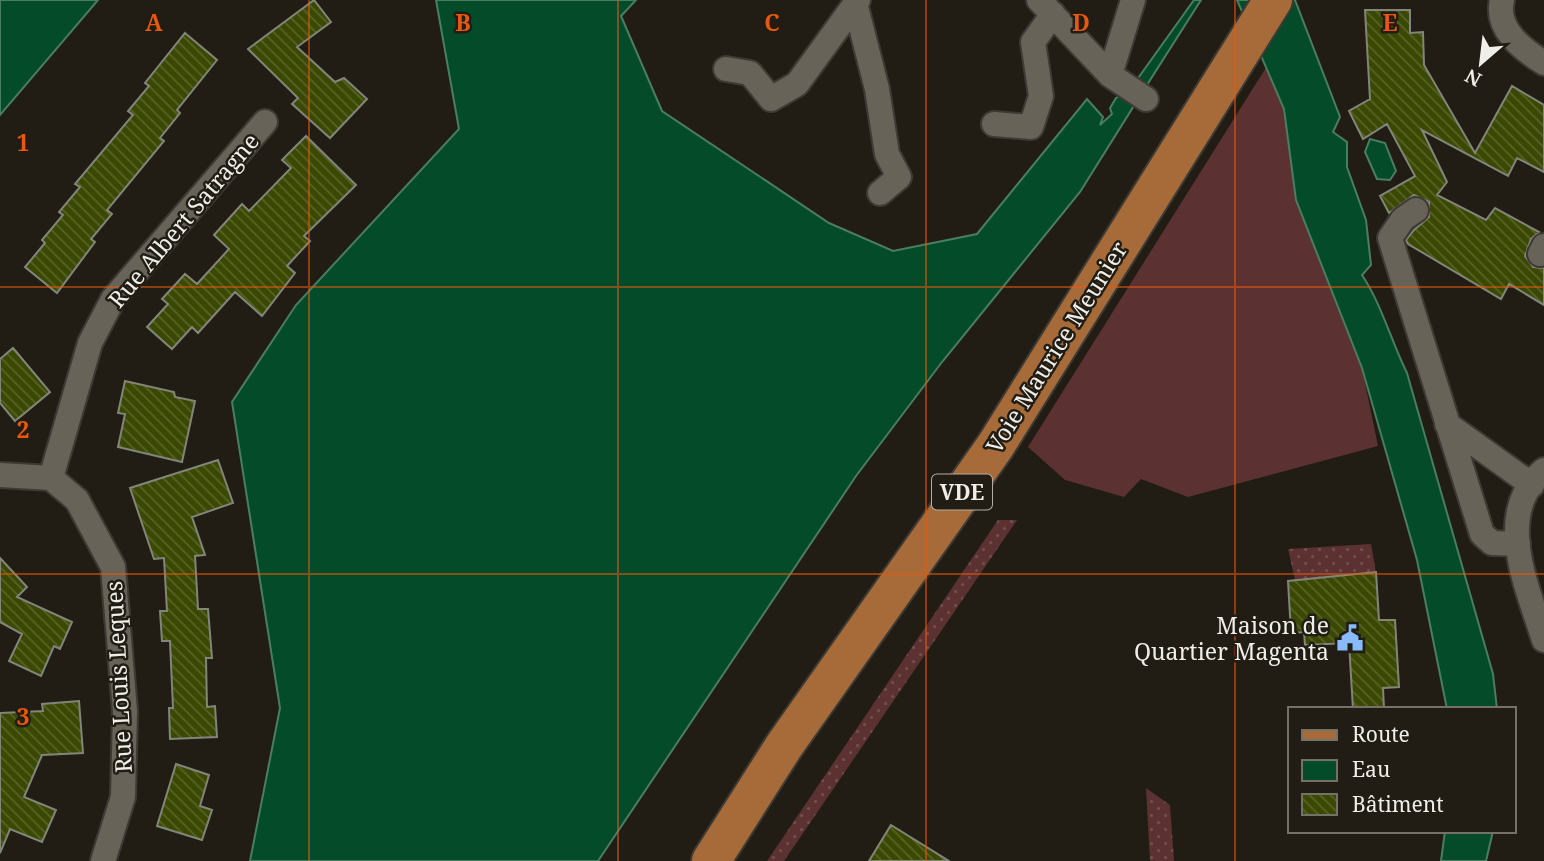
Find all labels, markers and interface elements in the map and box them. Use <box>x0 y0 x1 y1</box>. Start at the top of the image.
text: A <box>145 6 163 38</box>
text: B <box>455 6 471 38</box>
text: C <box>764 6 780 38</box>
text: D <box>1072 6 1090 38</box>
text: E <box>1382 6 1398 38</box>
north arrow <box>1446 28 1516 98</box>
text: N <box>1460 63 1486 93</box>
text: 1 <box>17 126 30 158</box>
street label: Rue Albert Satragne <box>100 126 266 314</box>
street label: Voie Maurice Meunier <box>978 235 1134 459</box>
text: 2 <box>17 413 30 445</box>
road number: VDE <box>932 475 992 510</box>
street label: Rue Louis Leques <box>97 580 139 774</box>
place label: Maison de Quartier Magenta <box>1134 609 1329 667</box>
public building icon: Maison de Quartier Magenta <box>1335 623 1365 653</box>
text: 3 <box>17 700 30 732</box>
legend <box>1288 707 1516 833</box>
text: Route <box>1352 720 1410 748</box>
text: Eau <box>1352 755 1390 783</box>
text: Bâtiment <box>1352 790 1444 818</box>

